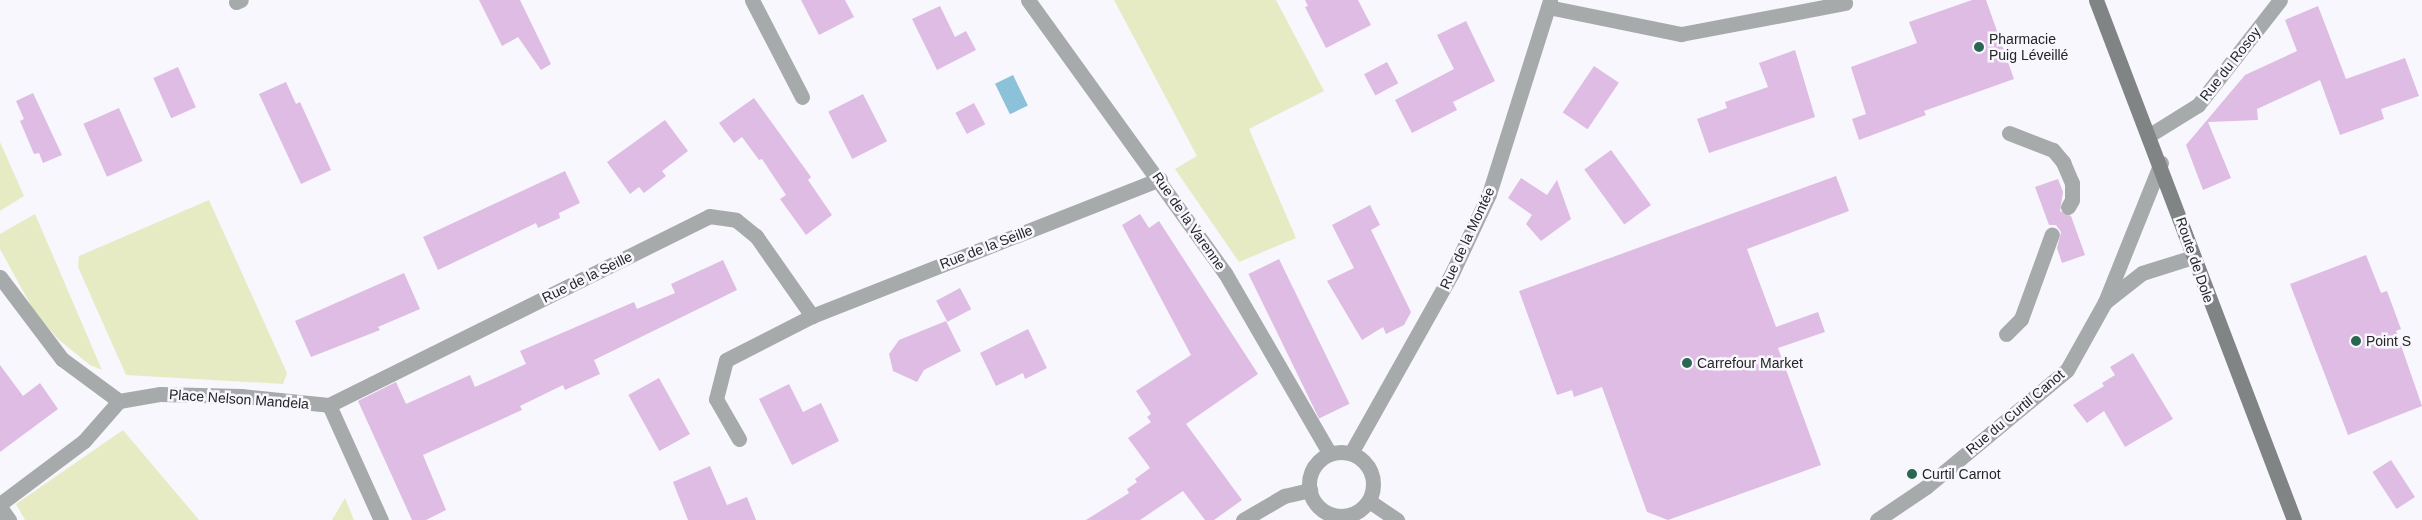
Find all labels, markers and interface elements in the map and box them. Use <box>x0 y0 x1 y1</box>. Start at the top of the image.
street label: Rue du Rosoy <box>2196 24 2264 104</box>
place label: Pharmacie Puig Léveillé <box>1989 31 2068 64</box>
marker: Pharmacie Puig Léveillé <box>1973 41 1985 53</box>
street label: Rue de la Varenne <box>1149 169 1229 273</box>
street label: Rue de la Montée <box>1436 184 1498 292</box>
street label: Route de Dole <box>2172 215 2218 305</box>
street label: Rue de la Seille <box>937 222 1035 272</box>
street label: Rue de la Seille <box>539 248 635 306</box>
place label: Point S <box>2366 333 2411 349</box>
marker: Point S <box>2350 335 2362 347</box>
place label: Carrefour Market <box>1697 355 1803 371</box>
marker: Carrefour Market <box>1681 357 1693 369</box>
street label: Rue du Curtil Canot <box>1963 366 2067 458</box>
street label: Place Nelson Mandela <box>169 386 309 412</box>
place label: Curtil Carnot <box>1922 466 2001 482</box>
marker: Curtil Carnot <box>1906 468 1918 480</box>

